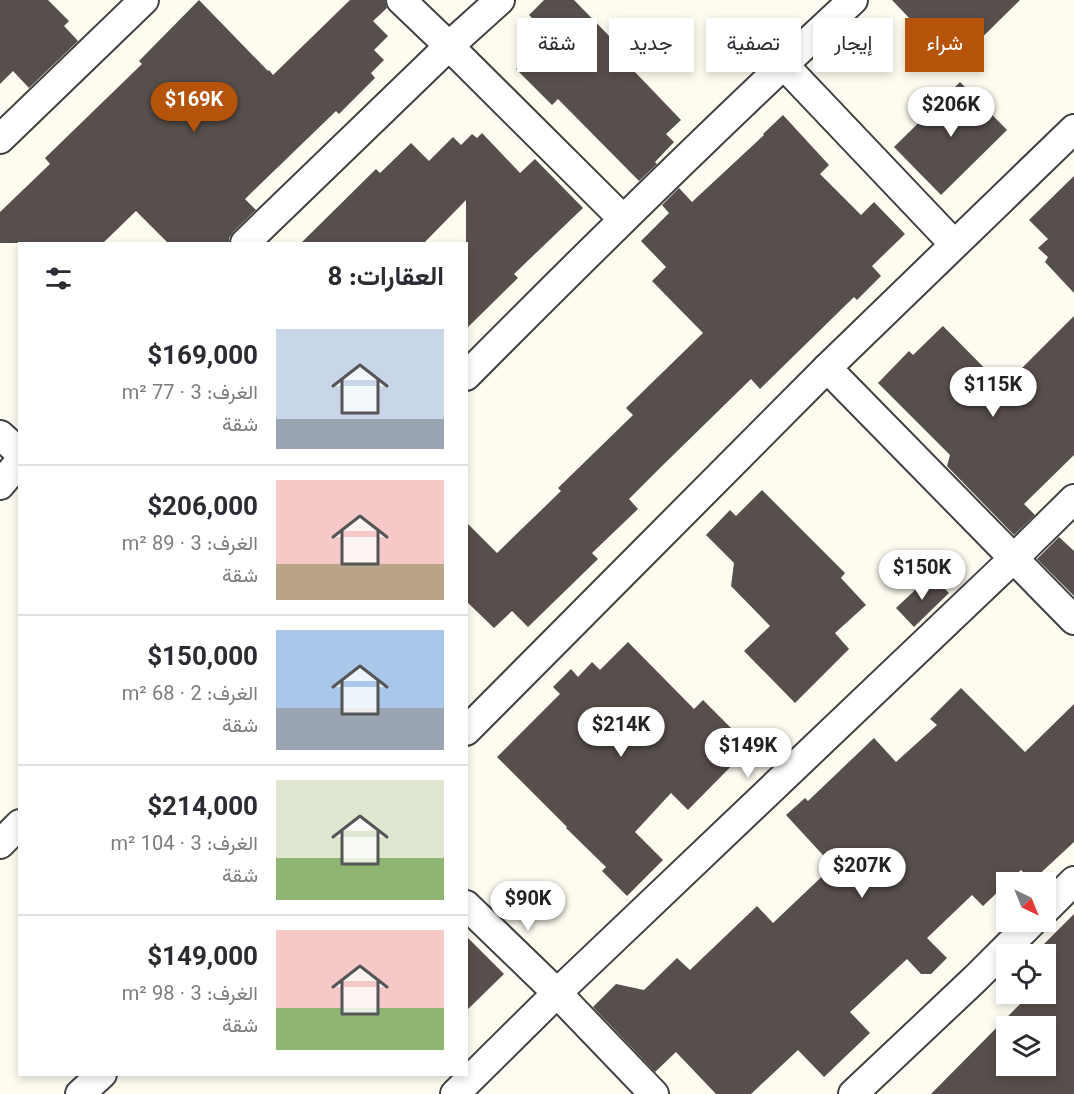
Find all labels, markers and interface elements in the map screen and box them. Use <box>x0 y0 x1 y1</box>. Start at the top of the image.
chip: شقة <box>517 18 597 72</box>
chip: جديد <box>609 18 694 72</box>
chip: تصفية <box>706 18 801 72</box>
chip: إيجار <box>813 18 893 72</box>
chip: شراء <box>905 18 984 72</box>
pin: $169K <box>152 82 236 133</box>
text: $169K <box>165 85 223 117</box>
pin: $206K <box>909 87 993 138</box>
text: $206K <box>922 90 980 122</box>
text: العقارات: 8 <box>328 258 444 299</box>
icon: filters <box>42 262 75 295</box>
text: $169,000 <box>147 337 258 378</box>
icon: home <box>324 353 396 425</box>
pin: $115K <box>951 367 1035 418</box>
text: $115K <box>964 370 1022 402</box>
text: الغرف: 3 · 77 m² <box>122 378 258 410</box>
text: شقة <box>222 410 258 442</box>
text: $206,000 <box>147 488 258 529</box>
icon: home <box>324 504 396 576</box>
text: الغرف: 3 · 89 m² <box>122 529 258 561</box>
pin: $150K <box>880 550 964 601</box>
text: $150K <box>893 553 951 585</box>
text: شقة <box>222 561 258 593</box>
text: $150,000 <box>147 638 258 679</box>
icon: home <box>324 654 396 726</box>
text: الغرف: 2 · 68 m² <box>122 679 258 711</box>
pin: $214K <box>579 707 663 758</box>
text: $214K <box>592 710 650 742</box>
text: شقة <box>222 711 258 743</box>
pin: $149K <box>706 728 790 779</box>
text: $149K <box>719 731 777 763</box>
text: $214,000 <box>147 788 258 829</box>
icon: home <box>324 804 396 876</box>
text: الغرف: 3 · 104 m² <box>110 829 258 861</box>
pin: $207K <box>820 848 904 899</box>
text: $207K <box>833 851 891 883</box>
text: شقة <box>222 861 258 893</box>
north arrow <box>996 872 1056 932</box>
map controls <box>996 872 1056 1076</box>
pin: $90K <box>492 881 564 932</box>
text: $90K <box>504 884 552 916</box>
text: $149,000 <box>147 938 258 979</box>
button: locate <box>996 944 1056 1004</box>
icon: home <box>324 954 396 1026</box>
text: الغرف: 3 · 98 m² <box>122 979 258 1011</box>
text: شقة <box>222 1011 258 1043</box>
button: layers <box>996 1016 1056 1076</box>

